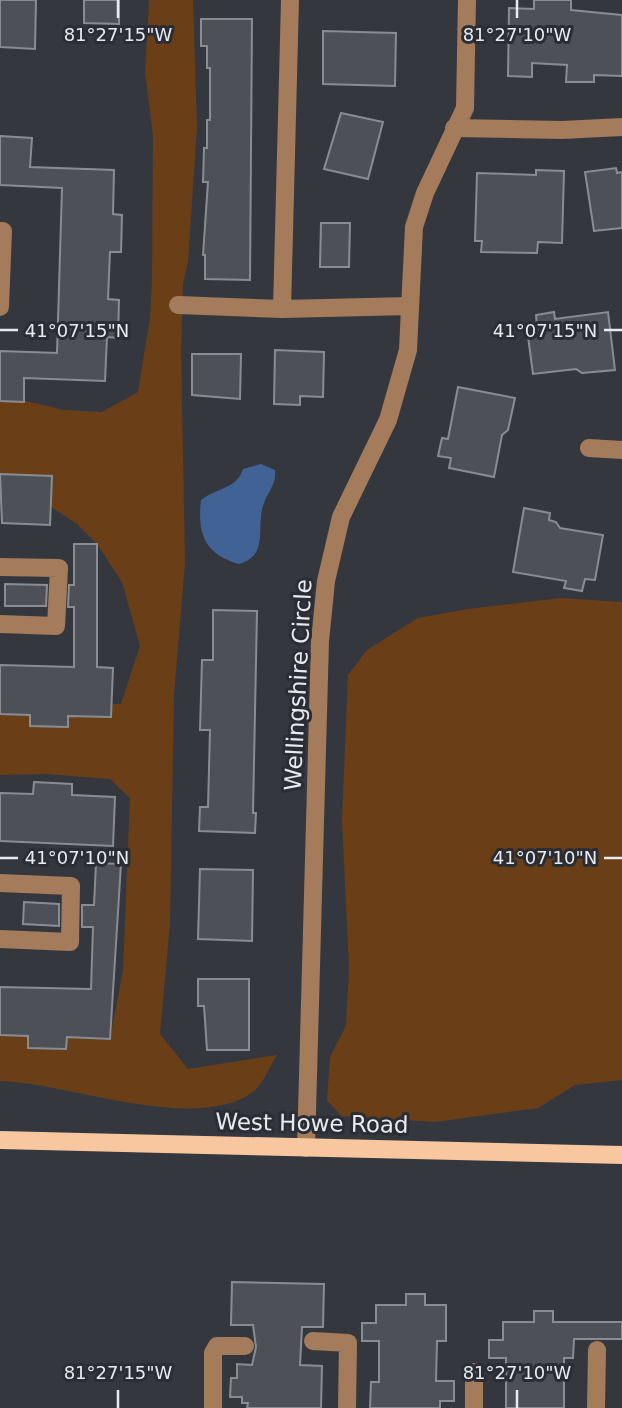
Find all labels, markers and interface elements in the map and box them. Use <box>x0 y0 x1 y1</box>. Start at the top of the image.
text: 81°27'15"W <box>64 24 173 45</box>
text: 81°27'10"W <box>463 24 572 45</box>
text: 41°07'15"N <box>25 320 129 341</box>
text: 41°07'15"N <box>493 320 597 341</box>
street label: Wellingshire Circle <box>279 579 317 791</box>
text: 41°07'10"N <box>25 847 129 868</box>
text: 41°07'10"N <box>493 847 597 868</box>
street label: West Howe Road <box>215 1108 409 1138</box>
text: 81°27'15"W <box>64 1362 173 1383</box>
text: 81°27'10"W <box>463 1362 572 1383</box>

